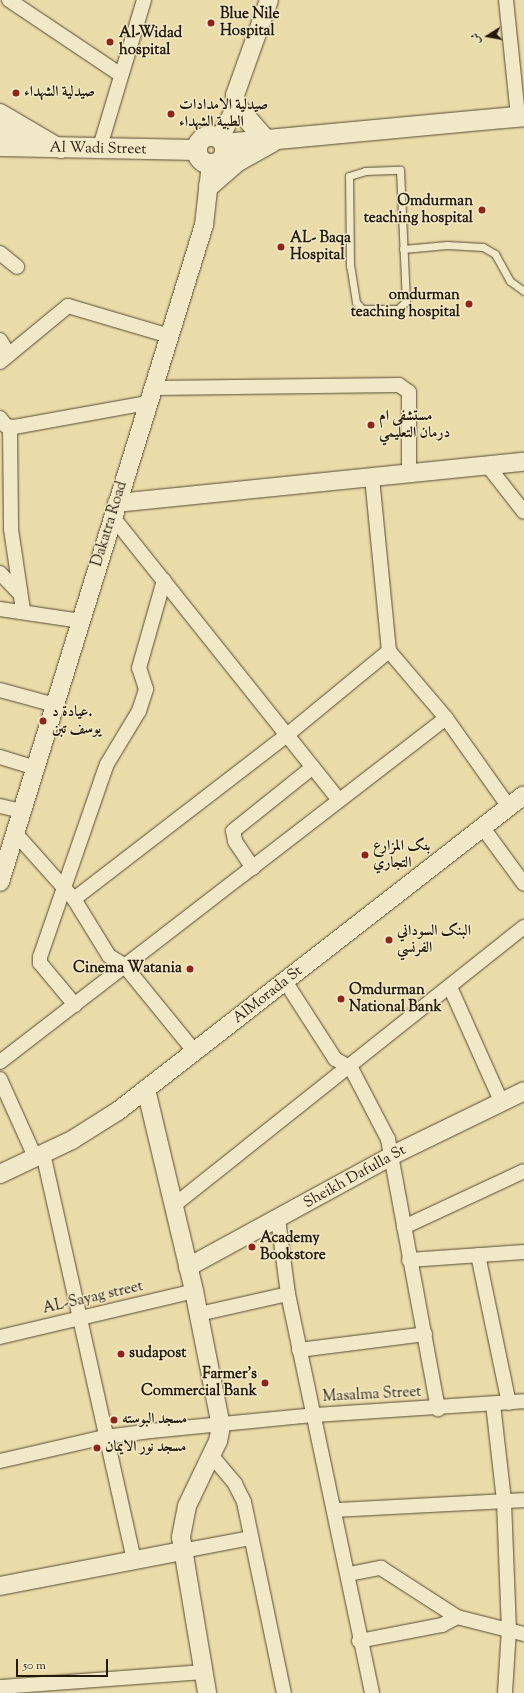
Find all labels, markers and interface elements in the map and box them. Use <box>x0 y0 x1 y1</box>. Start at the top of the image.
place label: Blue Nile Hospital <box>220 5 279 40</box>
north arrow <box>468 16 508 56</box>
marker: Blue Nile Hospital <box>205 17 217 29</box>
place label: Al-Widad hospital <box>119 24 182 59</box>
text: ش <box>467 31 485 45</box>
marker: Al-Widad hospital <box>104 36 116 48</box>
place label: صيدلية الشهداء <box>24 84 95 102</box>
marker: صيدلية الشهداء <box>11 88 21 98</box>
place label: صيدلية الامدادات الطبية الشهداء <box>179 96 268 131</box>
marker: صيدلية الامدادات الطبية الشهداء <box>166 109 176 119</box>
street label: Al Wadi Street <box>49 139 147 159</box>
place label: Omdurman teaching hospital <box>364 192 473 227</box>
marker: Omdurman teaching hospital <box>476 204 488 216</box>
place label: AL- Baqa Hospital <box>290 229 351 264</box>
marker: AL- Baqa Hospital <box>275 241 287 253</box>
place label: omdurman teaching hospital <box>351 286 460 321</box>
marker: omdurman teaching hospital <box>463 298 475 310</box>
place label: مستشفى ام درمان التعليمي <box>379 407 450 442</box>
marker: مستشفى ام درمان التعليمي <box>366 420 376 430</box>
street label: Dakatra Road <box>88 479 132 569</box>
place label: عيادة د. يوسف تبن <box>52 703 101 738</box>
marker: عيادة د. يوسف تبن <box>37 715 49 727</box>
place label: بنک المزارع التجاري <box>373 837 430 872</box>
marker: بنک المزارع التجاري <box>360 850 370 860</box>
place label: البنک السوداني الفرنسي <box>397 922 471 957</box>
marker: البنک السوداني الفرنسي <box>384 935 394 945</box>
place label: Cinema Watania <box>73 960 182 978</box>
street label: AlMorada St <box>230 962 306 1028</box>
marker: Cinema Watania <box>185 964 195 974</box>
place label: Omdurman National Bank <box>349 981 442 1016</box>
marker: Omdurman National Bank <box>336 994 346 1004</box>
street label: Sheikh Dafulla St <box>301 1141 409 1213</box>
place label: Academy Bookstore <box>260 1229 326 1264</box>
marker: Academy Bookstore <box>247 1242 257 1252</box>
street label: AL-Sayag street <box>41 1278 145 1318</box>
place label: sudapost <box>129 1345 186 1363</box>
marker: sudapost <box>116 1349 126 1359</box>
place label: Farmer's Commercial Bank <box>141 1365 257 1400</box>
marker: Farmer's Commercial Bank <box>260 1378 270 1388</box>
street label: Masalma Street <box>322 1383 422 1407</box>
place label: مسجد البوسته <box>122 1411 187 1429</box>
marker: مسجد البوسته <box>109 1415 119 1425</box>
place label: مسجد نور الايمان <box>105 1439 186 1457</box>
marker: مسجد نور الايمان <box>92 1443 102 1453</box>
scale bar <box>18 1651 110 1677</box>
text: 50 m <box>23 1657 46 1675</box>

